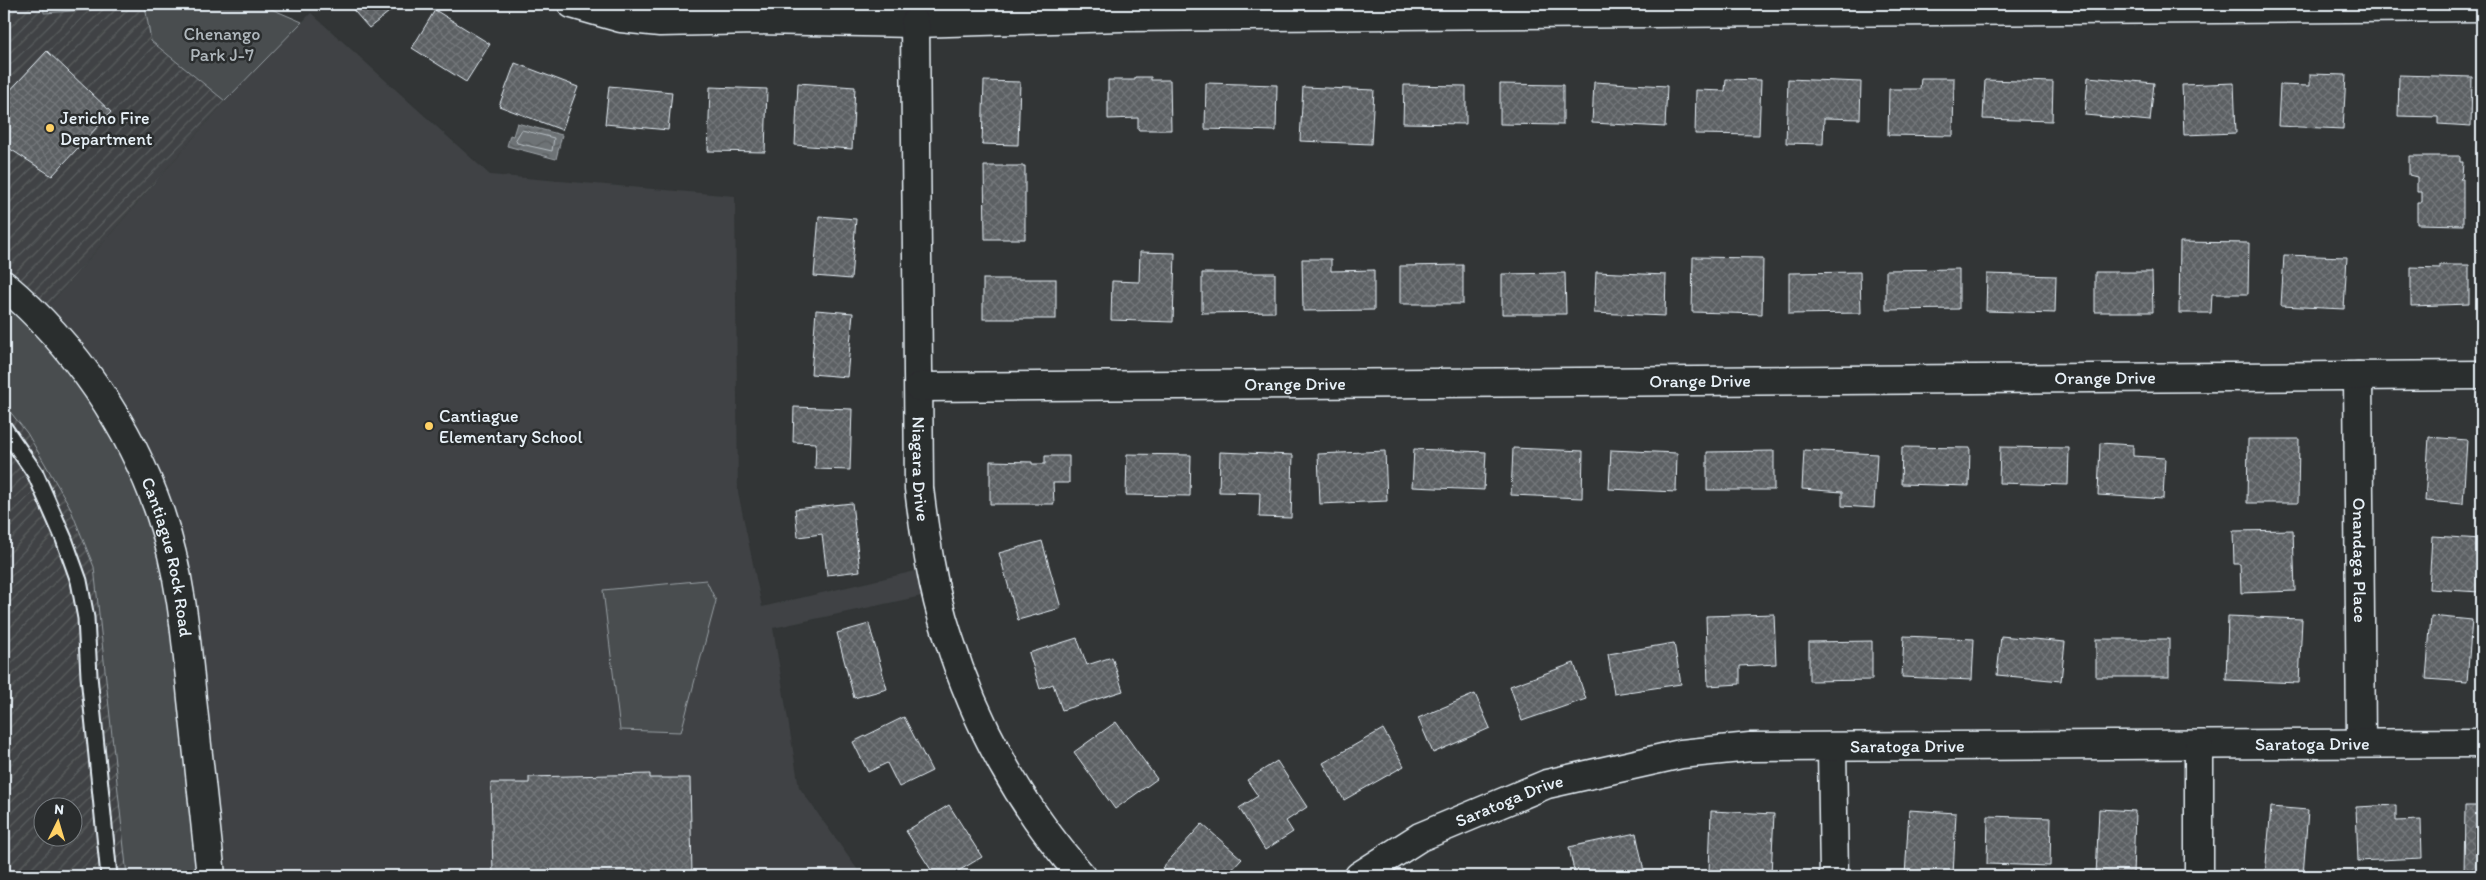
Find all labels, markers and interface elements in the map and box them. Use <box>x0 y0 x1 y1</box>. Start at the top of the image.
park label: Chenango Park J-7 <box>184 23 260 66</box>
place label: Jericho Fire Department <box>60 107 153 150</box>
marker: Jericho Fire Department <box>44 122 56 134</box>
street label: Orange Drive <box>2054 367 2156 389</box>
street label: Orange Drive <box>1649 370 1751 392</box>
street label: Orange Drive <box>1244 373 1346 396</box>
place label: Cantiague Elementary School <box>439 405 583 448</box>
street label: Niagara Drive <box>907 416 934 523</box>
marker: Cantiague Elementary School <box>423 420 435 432</box>
street label: Cantiague Rock Road <box>136 474 197 638</box>
street label: Onandaga Place <box>2348 497 2371 623</box>
street label: Saratoga Drive <box>2255 733 2370 755</box>
street label: Saratoga Drive <box>1850 735 1965 757</box>
street label: Saratoga Drive <box>1452 770 1565 832</box>
north arrow <box>32 798 82 848</box>
text: N <box>54 801 65 818</box>

